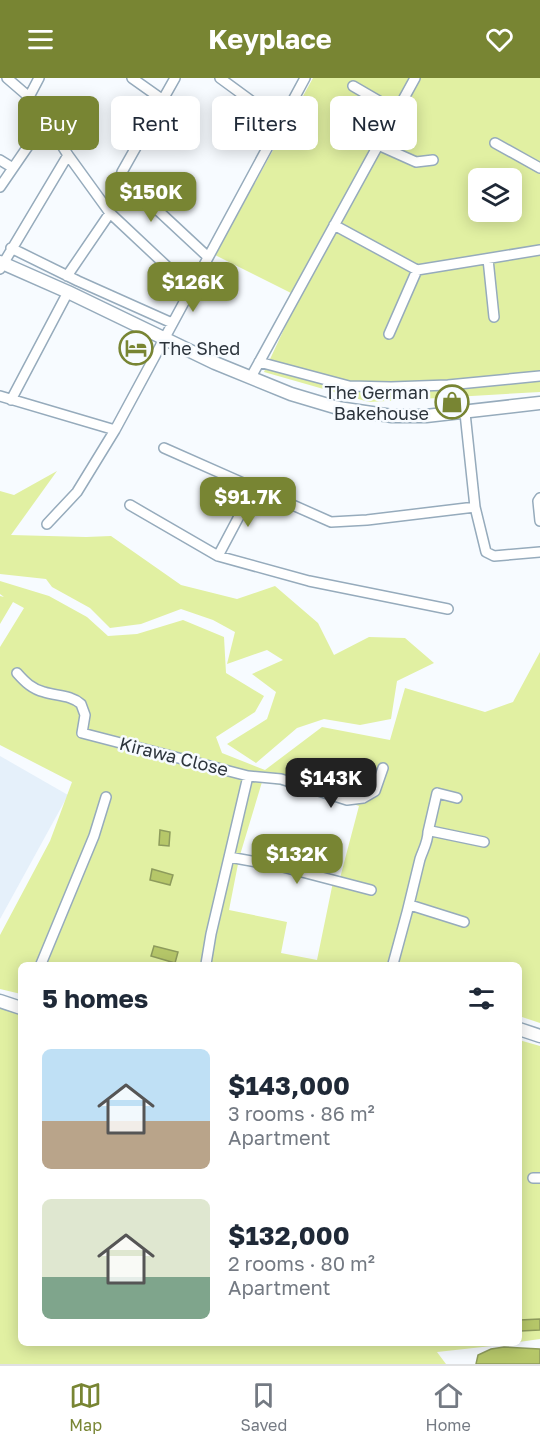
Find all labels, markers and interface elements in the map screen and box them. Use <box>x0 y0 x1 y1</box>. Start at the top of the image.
icon: menu <box>24 23 57 56</box>
text: Keyplace <box>208 23 332 55</box>
icon: heart <box>483 23 516 56</box>
chip: Buy <box>18 96 99 150</box>
chip: Rent <box>111 96 200 150</box>
chip: Filters <box>212 96 318 150</box>
chip: New <box>330 96 417 150</box>
map controls <box>468 168 522 222</box>
button: layers <box>468 168 522 222</box>
pin: $150K <box>109 172 193 223</box>
text: $150K <box>119 179 183 203</box>
pin: $126K <box>151 262 235 313</box>
text: $126K <box>161 269 225 293</box>
hotel icon: The Shed <box>118 330 154 366</box>
place label: The Shed <box>159 337 240 359</box>
place label: The German Bakehouse <box>325 381 429 424</box>
shop icon: The German Bakehouse <box>434 384 470 420</box>
pin: $91.7K <box>199 477 297 528</box>
text: $91.7K <box>214 484 282 508</box>
street label: Kirawa Close <box>117 732 231 780</box>
pin: $143K <box>289 758 373 809</box>
text: $143K <box>300 765 362 789</box>
pin: $132K <box>255 834 339 885</box>
text: $132K <box>266 841 328 865</box>
icon: filters <box>465 982 498 1015</box>
text: 5 homes <box>42 983 148 1014</box>
text: $143,000 <box>228 1070 350 1101</box>
icon: home <box>90 1073 162 1145</box>
text: 3 rooms · 86 m² <box>228 1101 375 1125</box>
text: Apartment <box>228 1125 331 1149</box>
text: $132,000 <box>228 1220 350 1251</box>
icon: home <box>90 1223 162 1295</box>
text: 2 rooms · 80 m² <box>228 1251 375 1275</box>
text: Apartment <box>228 1275 331 1299</box>
tab: Map <box>69 1379 102 1435</box>
tab: Saved <box>241 1379 287 1435</box>
tab: Home <box>426 1379 471 1435</box>

